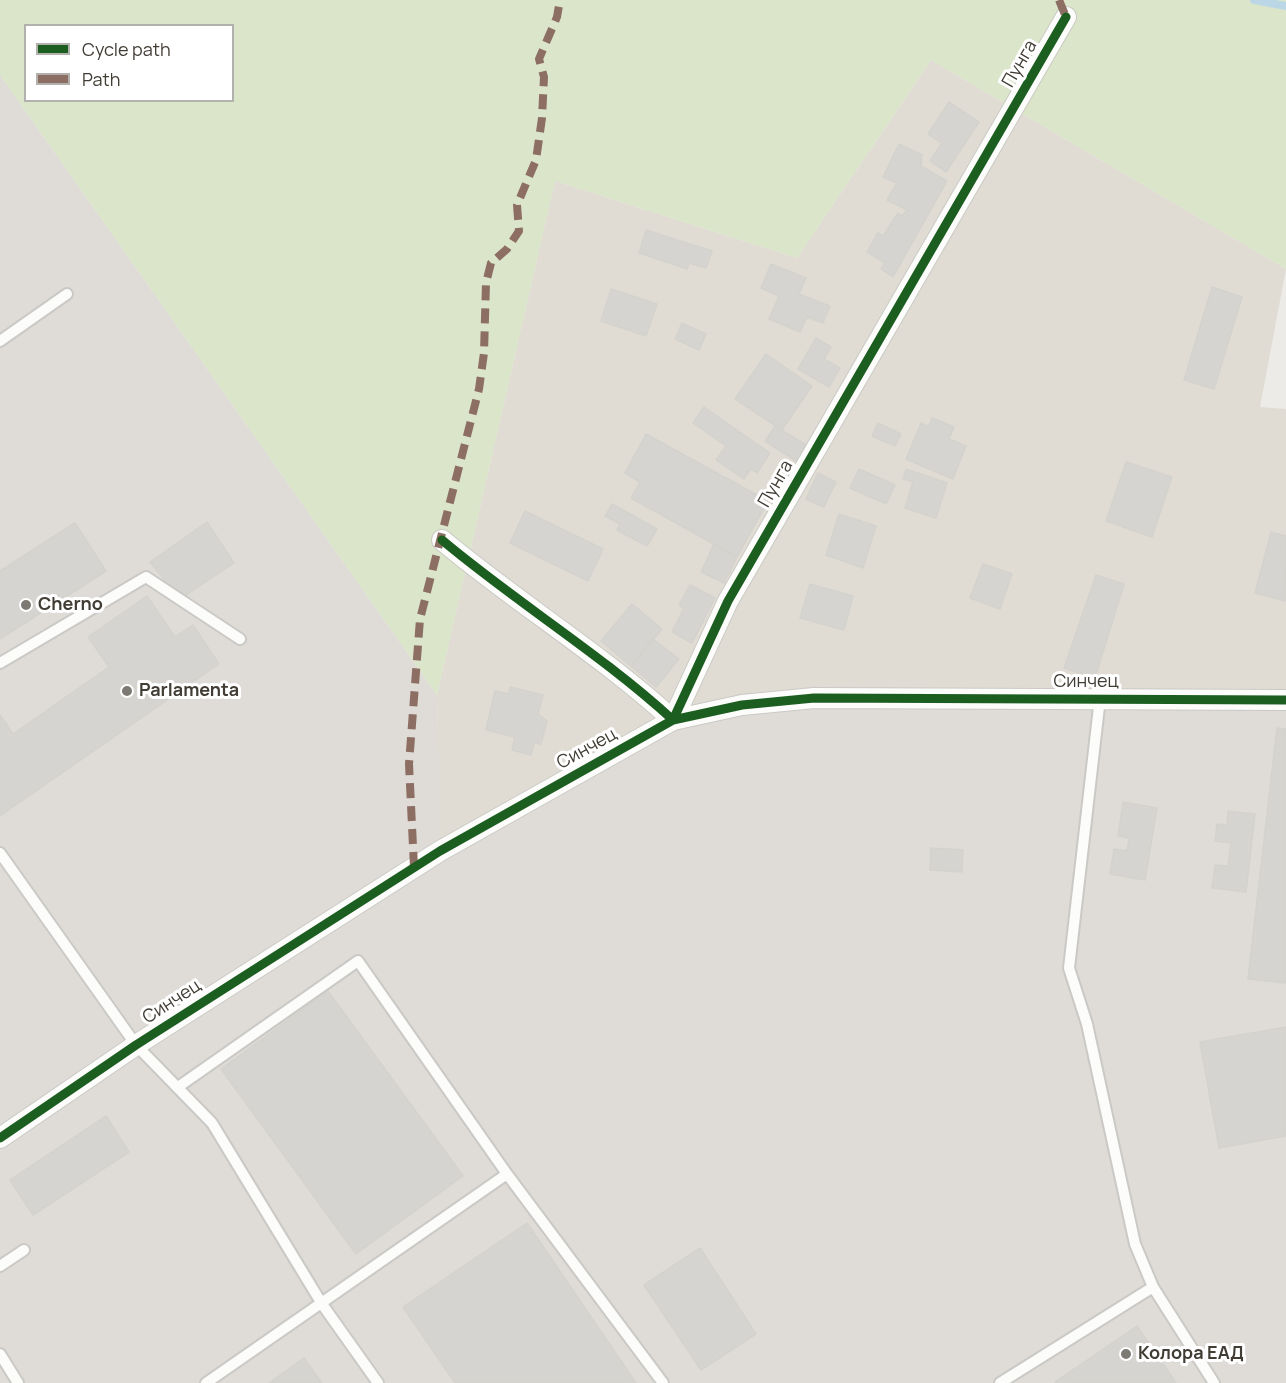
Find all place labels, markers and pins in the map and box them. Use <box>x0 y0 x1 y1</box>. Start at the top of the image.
place label: Cherno <box>38 594 103 616</box>
marker: Cherno <box>19 598 33 612</box>
place label: Parlamenta <box>139 680 239 702</box>
marker: Parlamenta <box>120 684 134 698</box>
place label: Колора ЕАД <box>1138 1343 1244 1365</box>
marker: Колора ЕАД <box>1119 1347 1133 1361</box>

